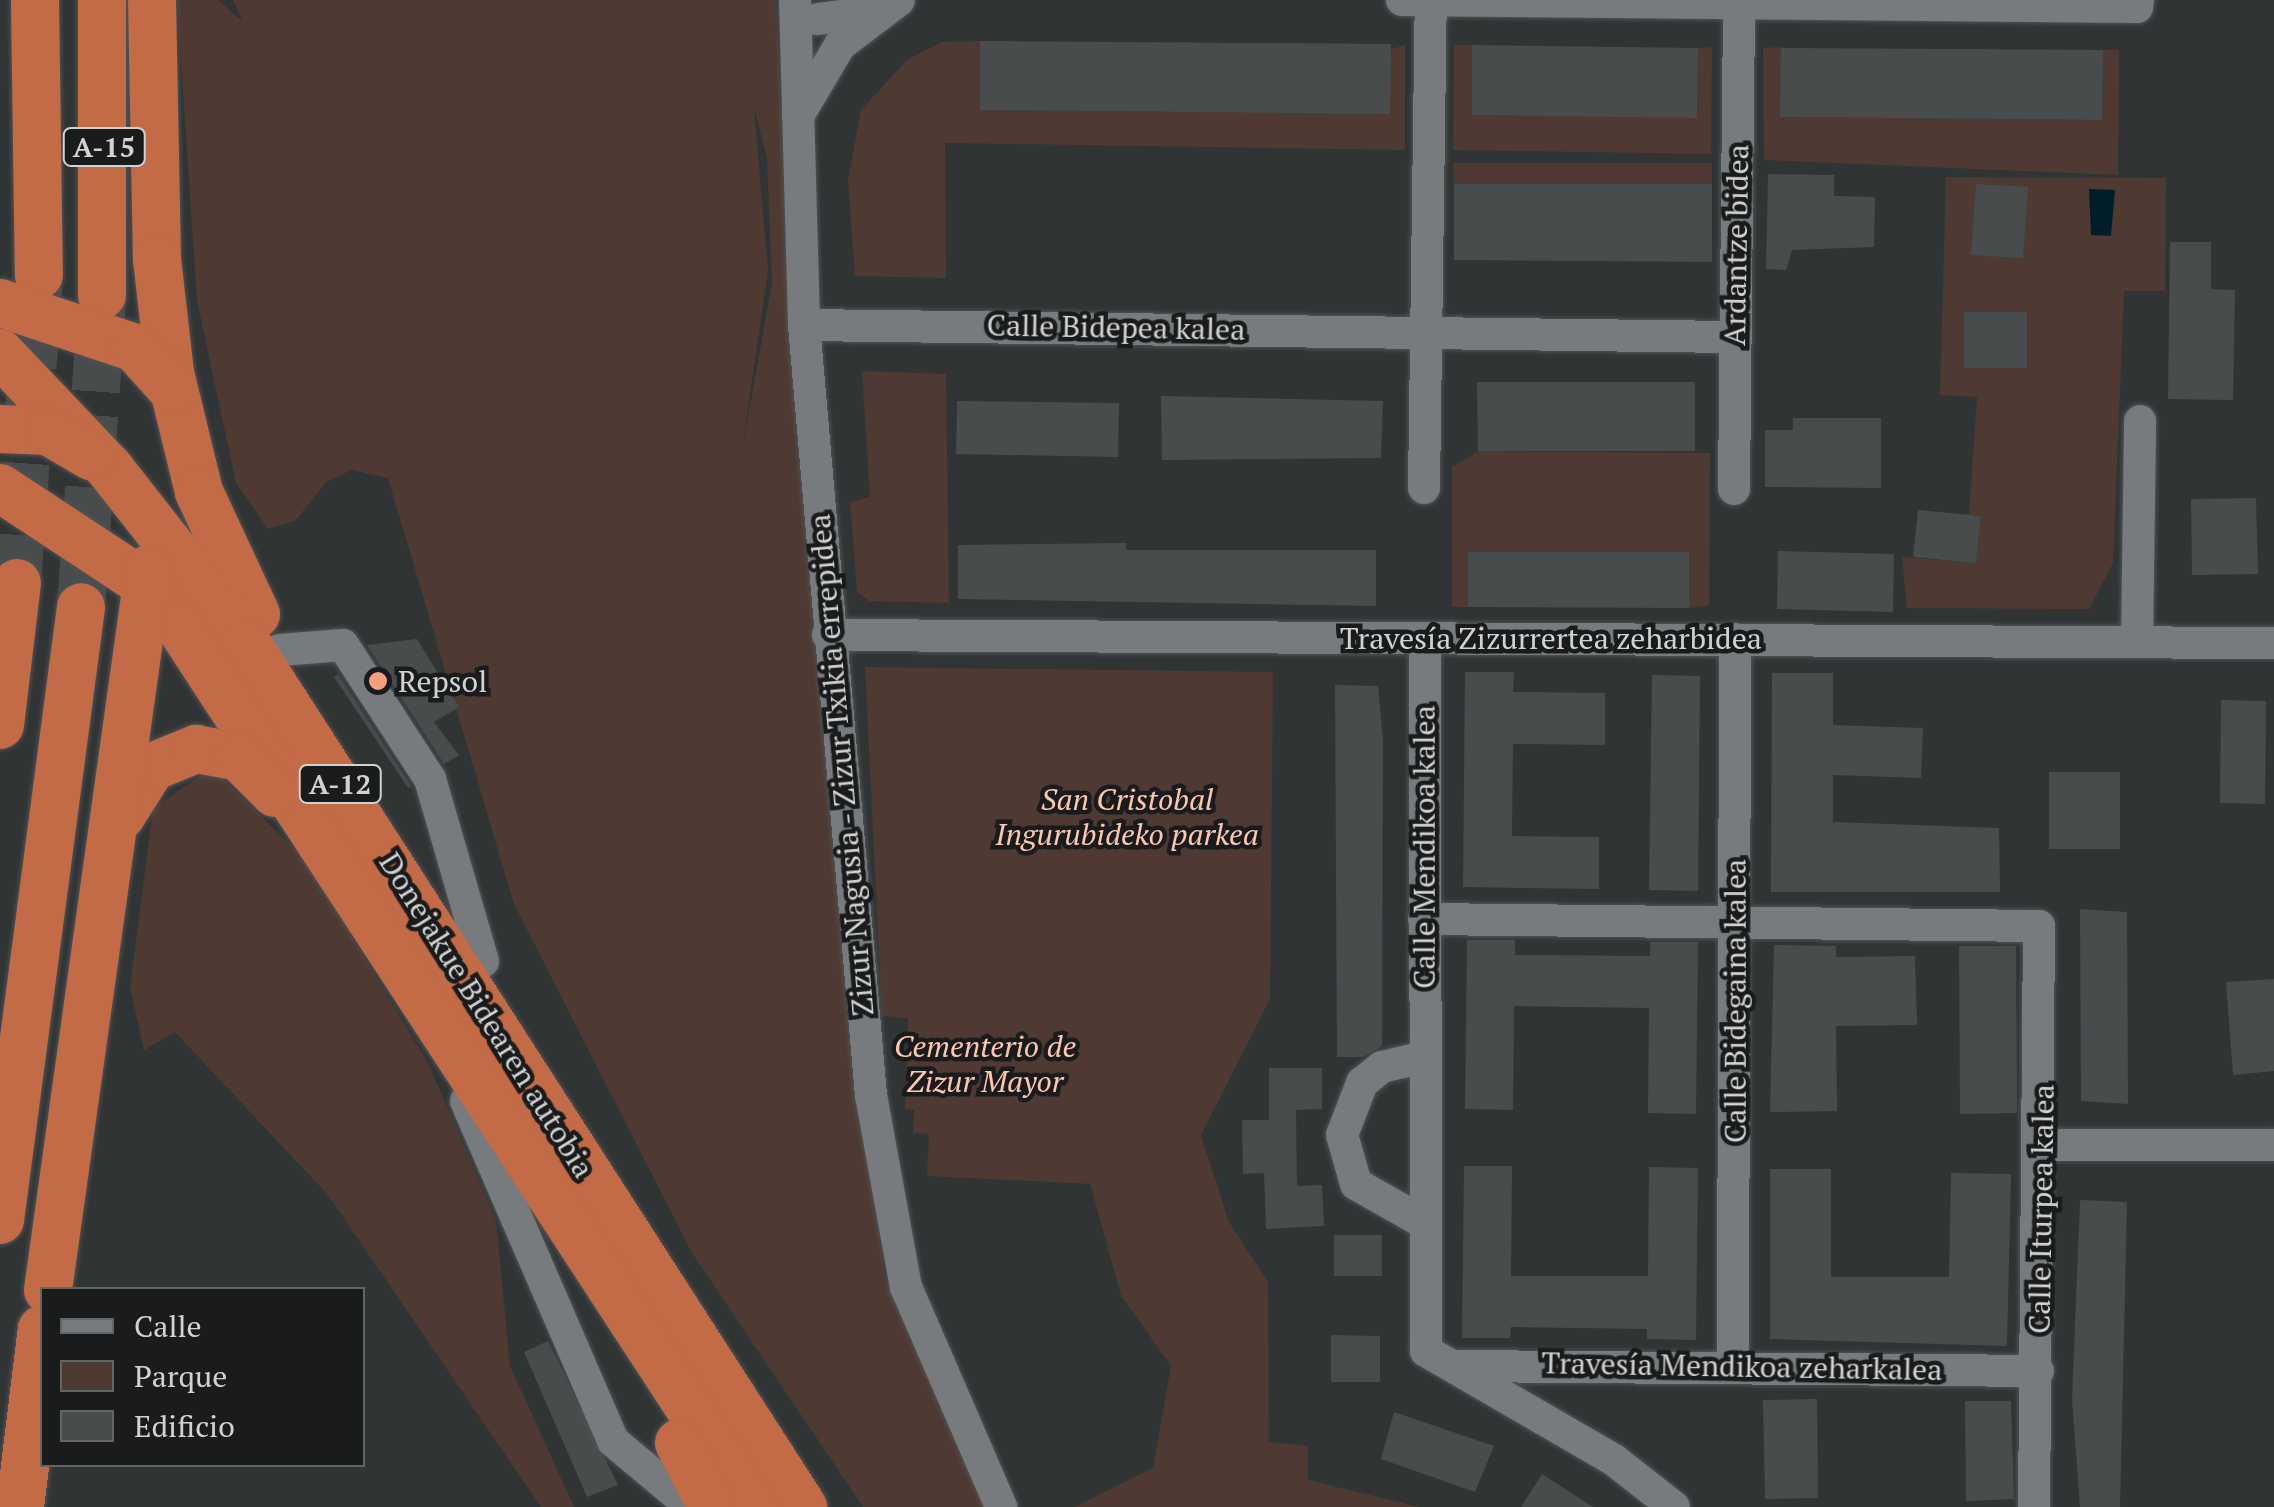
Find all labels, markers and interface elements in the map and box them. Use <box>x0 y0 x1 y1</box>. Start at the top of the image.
road number: A-15 <box>62 124 146 170</box>
street label: Ardantze bidea <box>1716 144 1756 346</box>
street label: Calle Bidepea kalea <box>986 307 1246 347</box>
street label: Zizur Nagusia - Zizur Txikia errepidea <box>801 511 881 1019</box>
street label: Travesía Zizurrertea zeharbidea <box>1340 620 1762 656</box>
place label: Repsol <box>398 663 487 699</box>
marker: Repsol <box>367 670 389 692</box>
street label: Calle Mendikoa kalea <box>1406 705 1442 989</box>
road number: A-12 <box>298 761 382 807</box>
park label: San Cristobal Ingurubideko parkea <box>995 781 1259 852</box>
street label: Donejakue Bidearen autobia <box>372 846 602 1184</box>
street label: Calle Bidegaina kalea <box>1717 859 1753 1143</box>
park label: Cementerio de Zizur Mayor <box>894 1028 1076 1098</box>
street label: Calle Iturpea kalea <box>2021 1084 2061 1334</box>
legend <box>40 1287 365 1467</box>
text: Calle <box>134 1306 202 1346</box>
street label: Travesía Mendikoa zeharkalea <box>1541 1345 1943 1387</box>
text: Parque <box>134 1356 227 1396</box>
text: Edificio <box>134 1406 235 1446</box>

